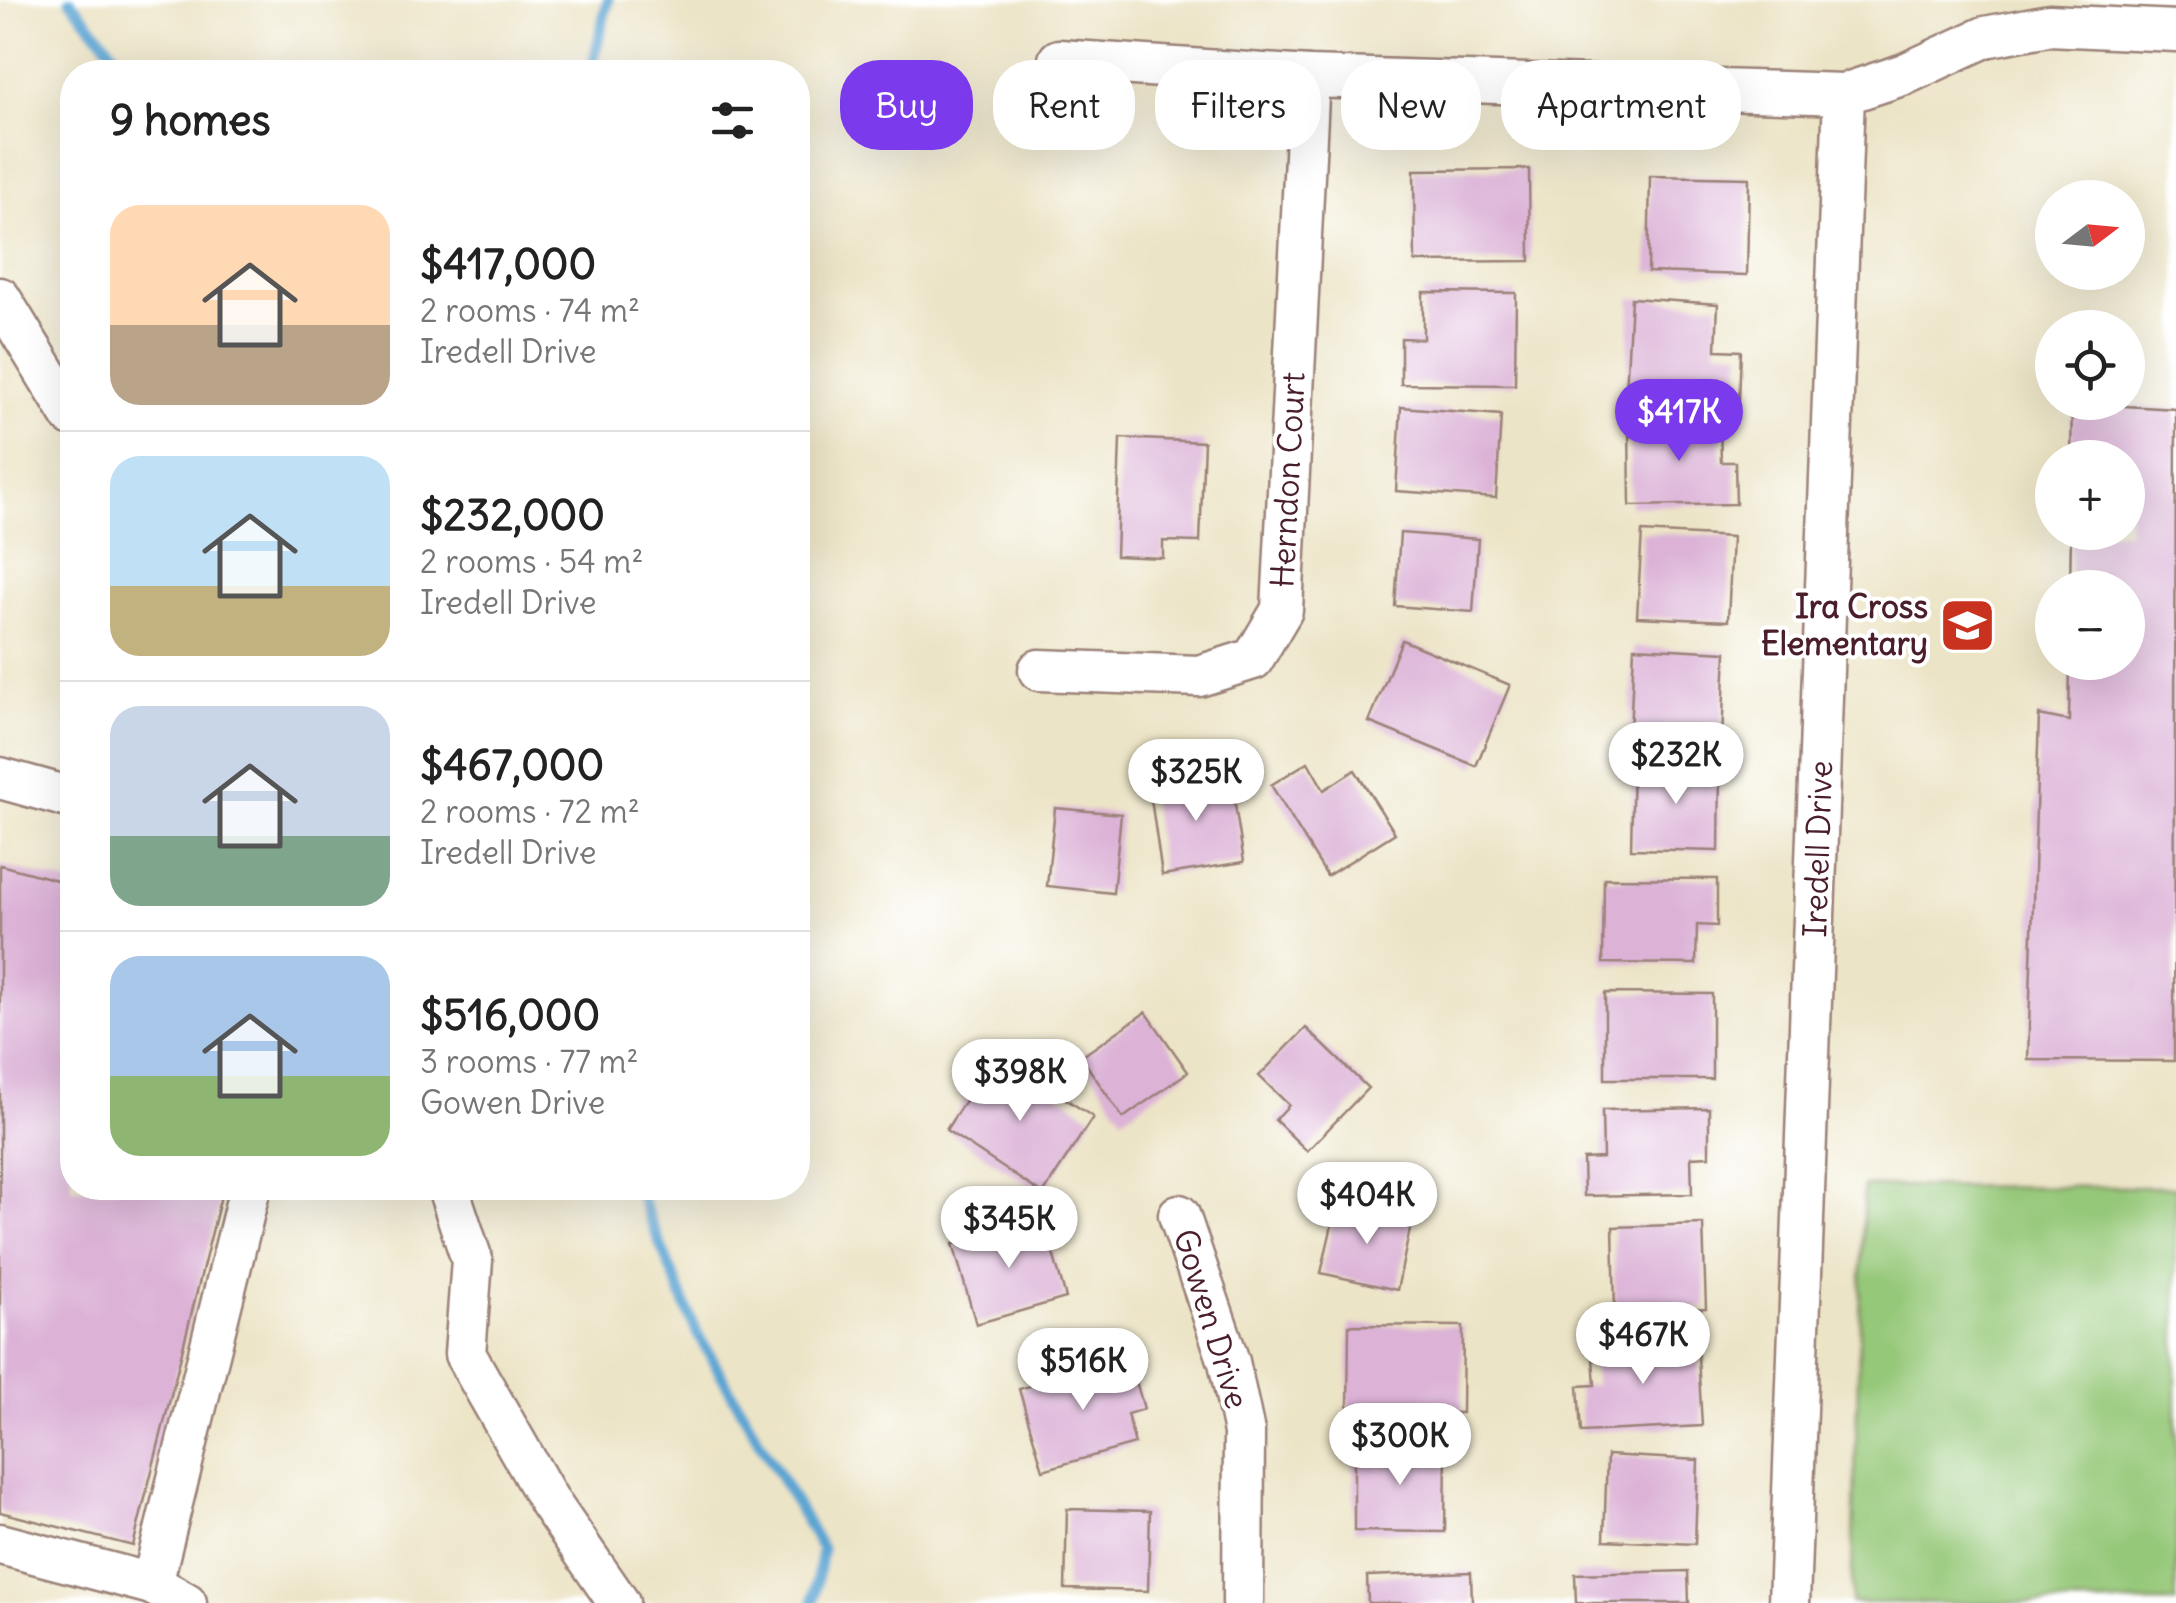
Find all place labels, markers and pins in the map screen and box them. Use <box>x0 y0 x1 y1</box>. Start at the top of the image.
pin: $417K <box>1609 379 1749 464</box>
place label: Ira Cross Elementary <box>1761 586 1928 664</box>
school or university icon: Ira Cross Elementary <box>1937 595 1997 655</box>
pin: $232K <box>1606 722 1746 807</box>
pin: $325K <box>1126 739 1266 824</box>
pin: $398K <box>950 1039 1090 1124</box>
pin: $404K <box>1297 1162 1437 1247</box>
pin: $345K <box>939 1186 1079 1271</box>
pin: $467K <box>1573 1302 1713 1387</box>
pin: $516K <box>1013 1328 1153 1413</box>
pin: $300K <box>1330 1403 1470 1488</box>

